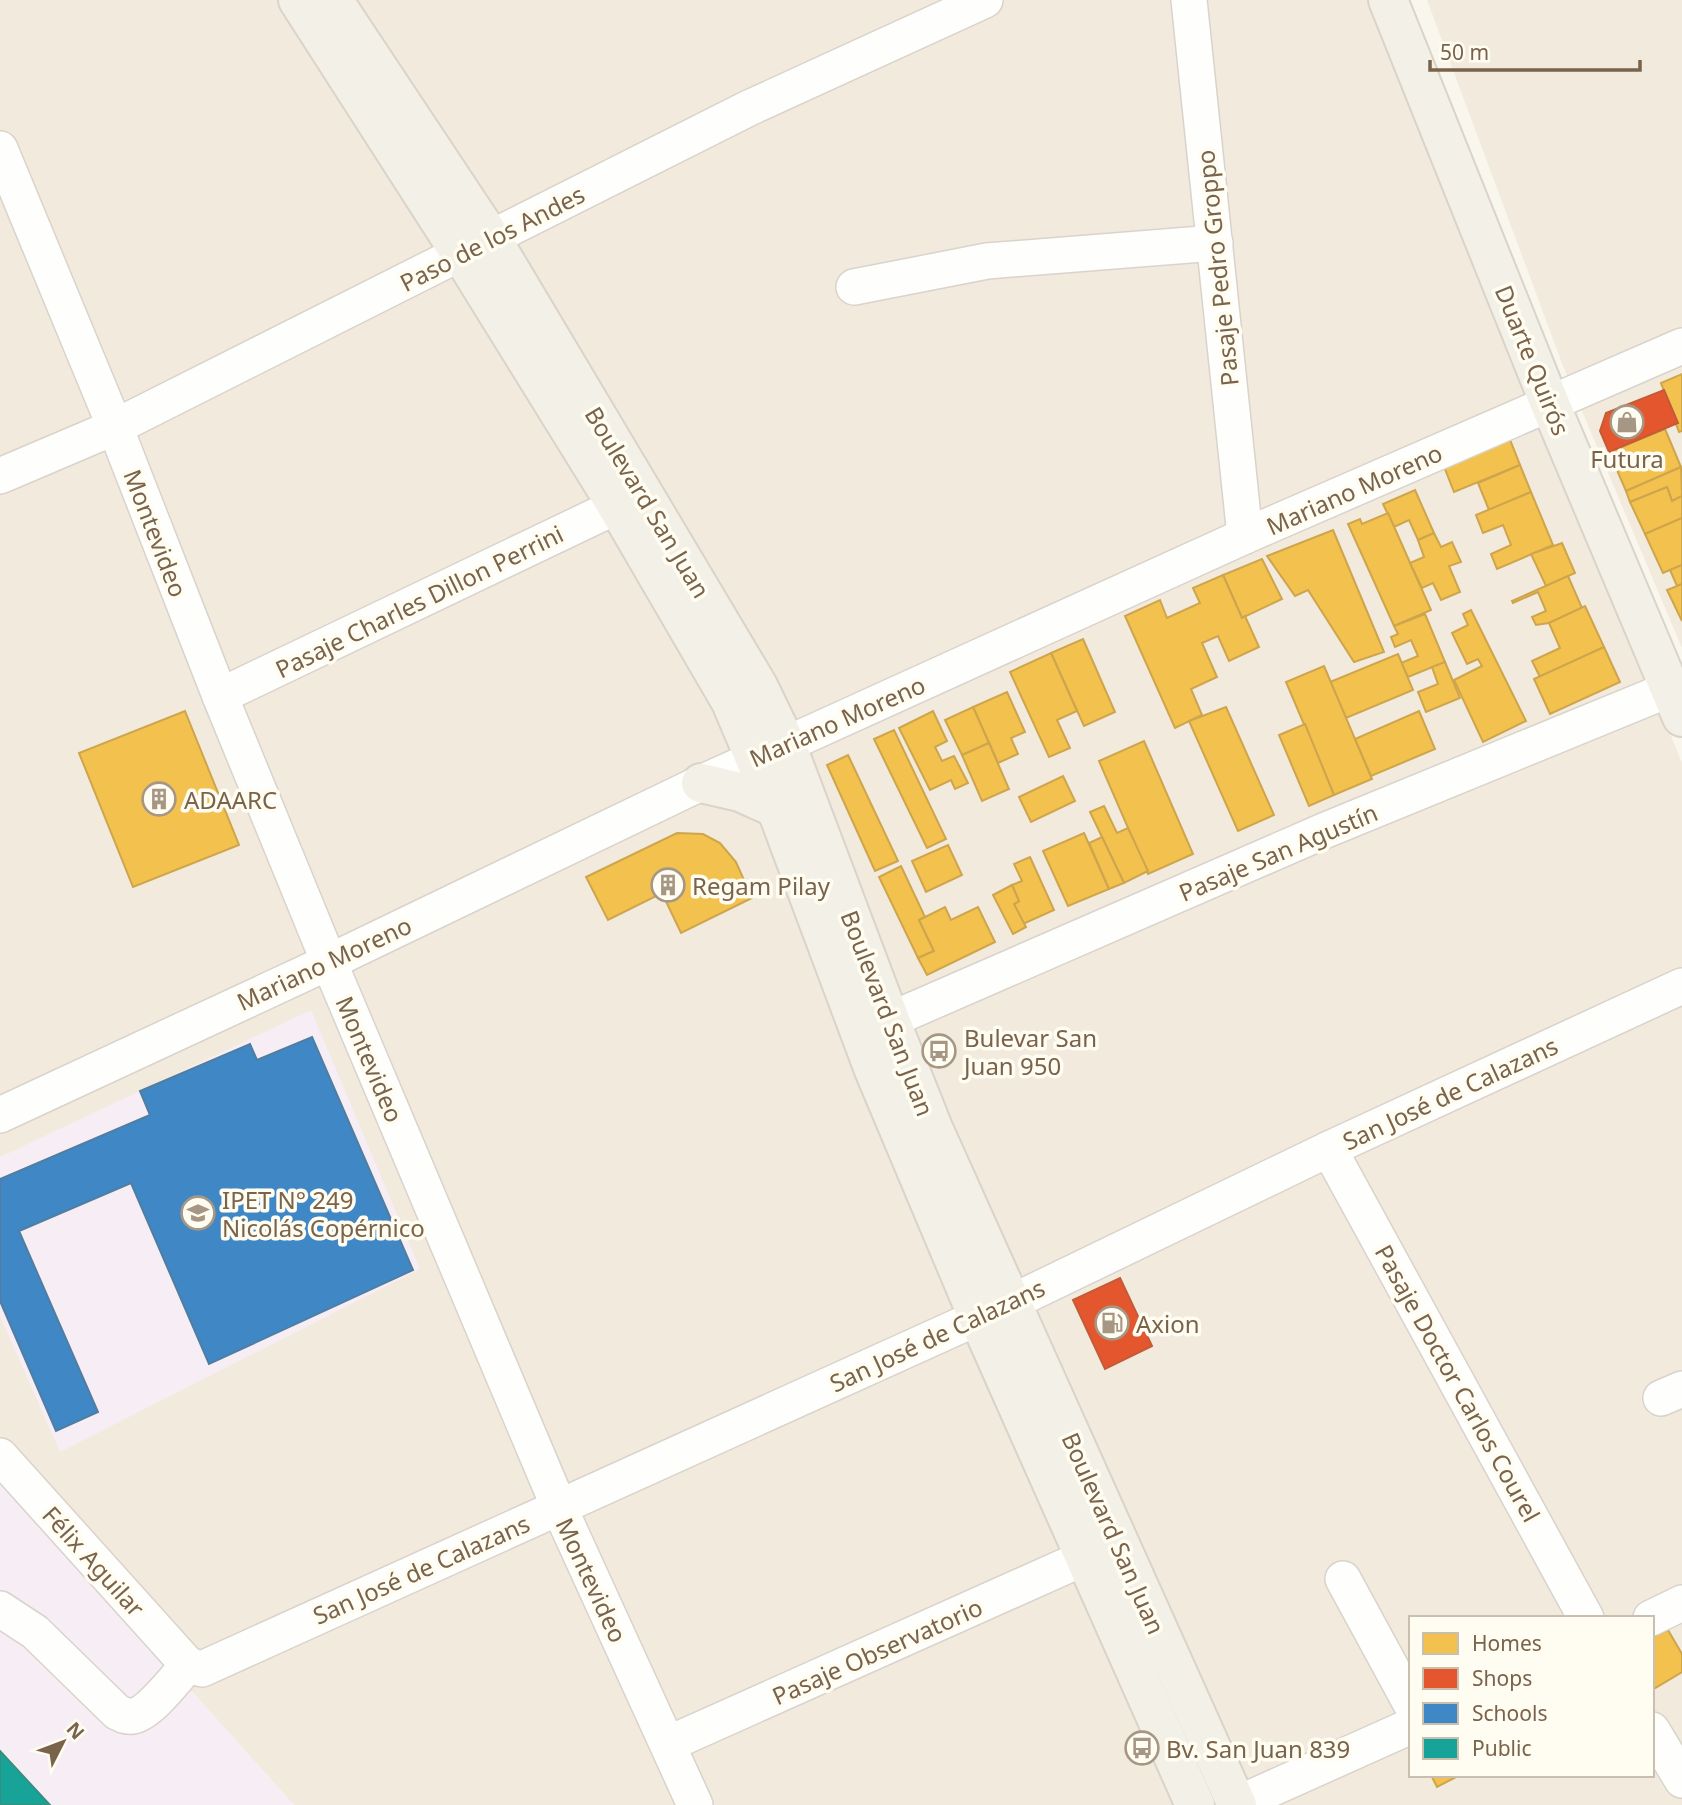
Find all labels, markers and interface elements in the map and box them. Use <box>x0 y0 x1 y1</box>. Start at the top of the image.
scale bar <box>1430 28 1640 72</box>
text: 50 m <box>1440 38 1489 66</box>
street label: Pasaje Pedro Groppo <box>1188 148 1246 388</box>
street label: Paso de los Andes <box>394 177 590 299</box>
street label: Duarte Quirós <box>1488 280 1578 440</box>
street label: Boulevard San Juan <box>578 400 718 604</box>
shop icon: Futura <box>1608 403 1646 441</box>
street label: Mariano Moreno <box>1261 435 1447 543</box>
place label: Futura <box>1590 442 1664 475</box>
street label: Montevideo <box>117 465 195 601</box>
street label: Pasaje Charles Dillon Perrini <box>270 517 568 685</box>
street label: Mariano Moreno <box>744 667 930 775</box>
building icon: ADAARC <box>140 780 178 818</box>
place label: ADAARC <box>184 783 277 816</box>
street label: Pasaje San Agustín <box>1174 795 1382 909</box>
building icon: Regam Pilay <box>649 866 687 904</box>
place label: Regam Pilay <box>692 869 831 902</box>
street label: Boulevard San Juan <box>834 905 942 1121</box>
street label: Mariano Moreno <box>231 908 417 1018</box>
street label: Montevideo <box>329 991 411 1127</box>
place label: Bulevar San Juan 950 <box>962 1021 1097 1082</box>
street label: San José de Calazans <box>1337 1029 1563 1157</box>
bus stop icon: Bulevar San Juan 950 <box>920 1032 958 1070</box>
place label: IPET N° 249 Nicolás Copérnico <box>222 1183 425 1244</box>
school or university icon: IPET N° 249 Nicolás Copérnico <box>179 1194 217 1232</box>
street label: Pasaje Doctor Carlos Courel <box>1368 1238 1548 1528</box>
street label: San José de Calazans <box>824 1271 1050 1399</box>
fuel station icon: Axion <box>1093 1304 1131 1342</box>
place label: Axion <box>1136 1307 1200 1340</box>
street label: Boulevard San Juan <box>1055 1427 1173 1639</box>
street label: Félix Aguilar <box>36 1499 152 1623</box>
street label: San José de Calazans <box>307 1506 535 1632</box>
street label: Montevideo <box>549 1512 635 1648</box>
street label: Pasaje Observatorio <box>767 1590 987 1712</box>
legend <box>1409 1616 1654 1777</box>
text: Homes <box>1472 1629 1542 1657</box>
text: Shops <box>1472 1664 1532 1692</box>
text: Schools <box>1472 1699 1547 1727</box>
north arrow <box>28 1707 98 1777</box>
text: N <box>61 1716 90 1745</box>
bus stop icon: Bv. San Juan 839 <box>1123 1729 1161 1767</box>
place label: Bv. San Juan 839 <box>1166 1732 1350 1765</box>
text: Public <box>1472 1734 1532 1762</box>

